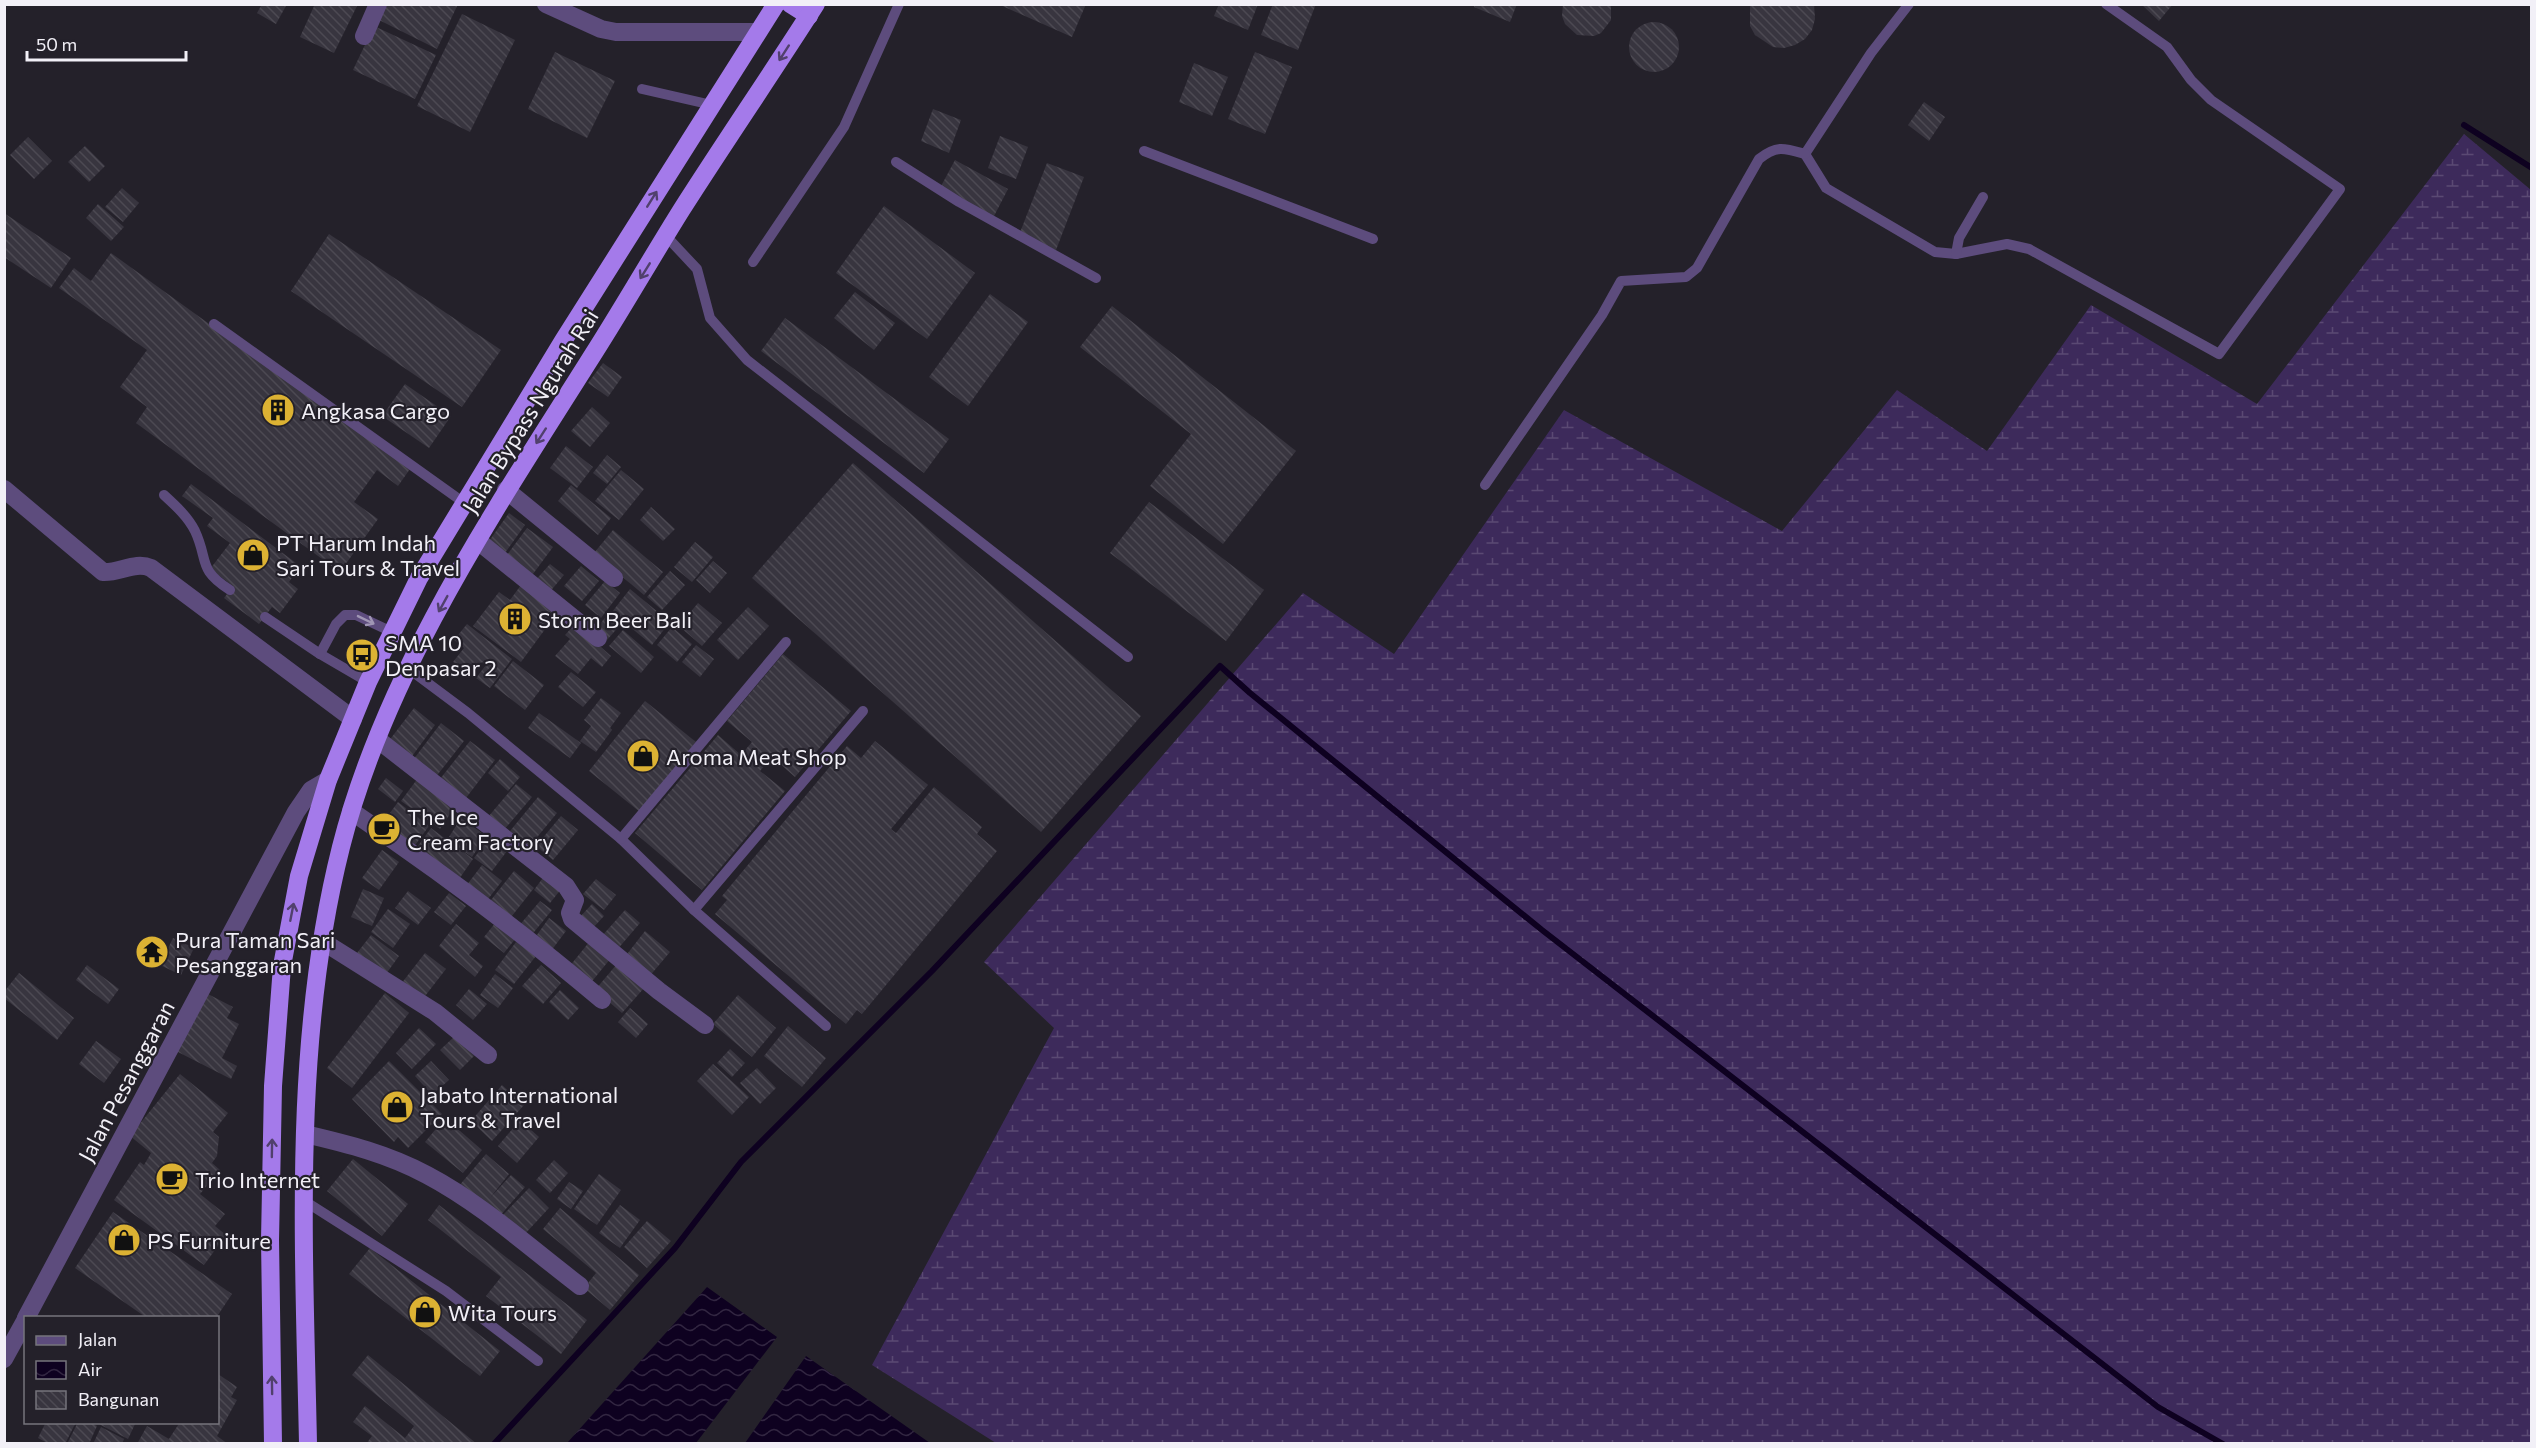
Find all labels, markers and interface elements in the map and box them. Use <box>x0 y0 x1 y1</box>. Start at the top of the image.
scale bar <box>27 24 186 62</box>
text: 50 m <box>36 33 77 55</box>
one-way arrow <box>778 45 791 62</box>
one-way arrow <box>647 191 659 208</box>
one-way arrow <box>639 262 652 279</box>
street label: Jalan Bypass Ngurah Rai <box>456 304 604 518</box>
building icon: Angkasa Cargo <box>260 392 296 428</box>
place label: Angkasa Cargo <box>301 397 450 424</box>
one-way arrow <box>535 427 548 444</box>
place label: PT Harum Indah Sari Tours & Travel <box>276 529 460 581</box>
shop icon: PT Harum Indah Sari Tours & Travel <box>235 537 271 573</box>
one-way arrow <box>437 595 449 612</box>
building icon: Storm Beer Bali <box>497 601 533 637</box>
place label: Storm Beer Bali <box>538 606 692 633</box>
one-way arrow <box>357 615 375 626</box>
place label: SMA 10 Denpasar 2 <box>385 629 497 681</box>
bus stop icon: SMA 10 Denpasar 2 <box>344 637 380 673</box>
shop icon: Aroma Meat Shop <box>625 738 661 774</box>
place label: Aroma Meat Shop <box>666 743 847 770</box>
place label: The Ice Cream Factory <box>407 803 554 855</box>
cafe icon: The Ice Cream Factory <box>366 811 402 847</box>
one-way arrow <box>287 903 298 923</box>
place label: Pura Taman Sari Pesanggaran <box>175 926 335 978</box>
temple icon: Pura Taman Sari Pesanggaran <box>134 934 170 970</box>
street label: Jalan Pesanggaran <box>72 996 180 1166</box>
place label: Jabato International Tours & Travel <box>420 1081 618 1133</box>
shop icon: Jabato International Tours & Travel <box>379 1089 415 1125</box>
one-way arrow <box>266 1139 278 1159</box>
cafe icon: Trio Internet <box>154 1161 190 1197</box>
place label: Trio Internet <box>195 1166 320 1193</box>
shop icon: PS Furniture <box>106 1222 142 1258</box>
place label: PS Furniture <box>147 1227 271 1254</box>
shop icon: Wita Tours <box>407 1294 443 1330</box>
place label: Wita Tours <box>448 1299 557 1326</box>
legend <box>24 1316 219 1424</box>
text: Jalan <box>78 1328 117 1350</box>
text: Air <box>78 1358 102 1380</box>
one-way arrow <box>266 1376 278 1396</box>
text: Bangunan <box>78 1388 159 1410</box>

